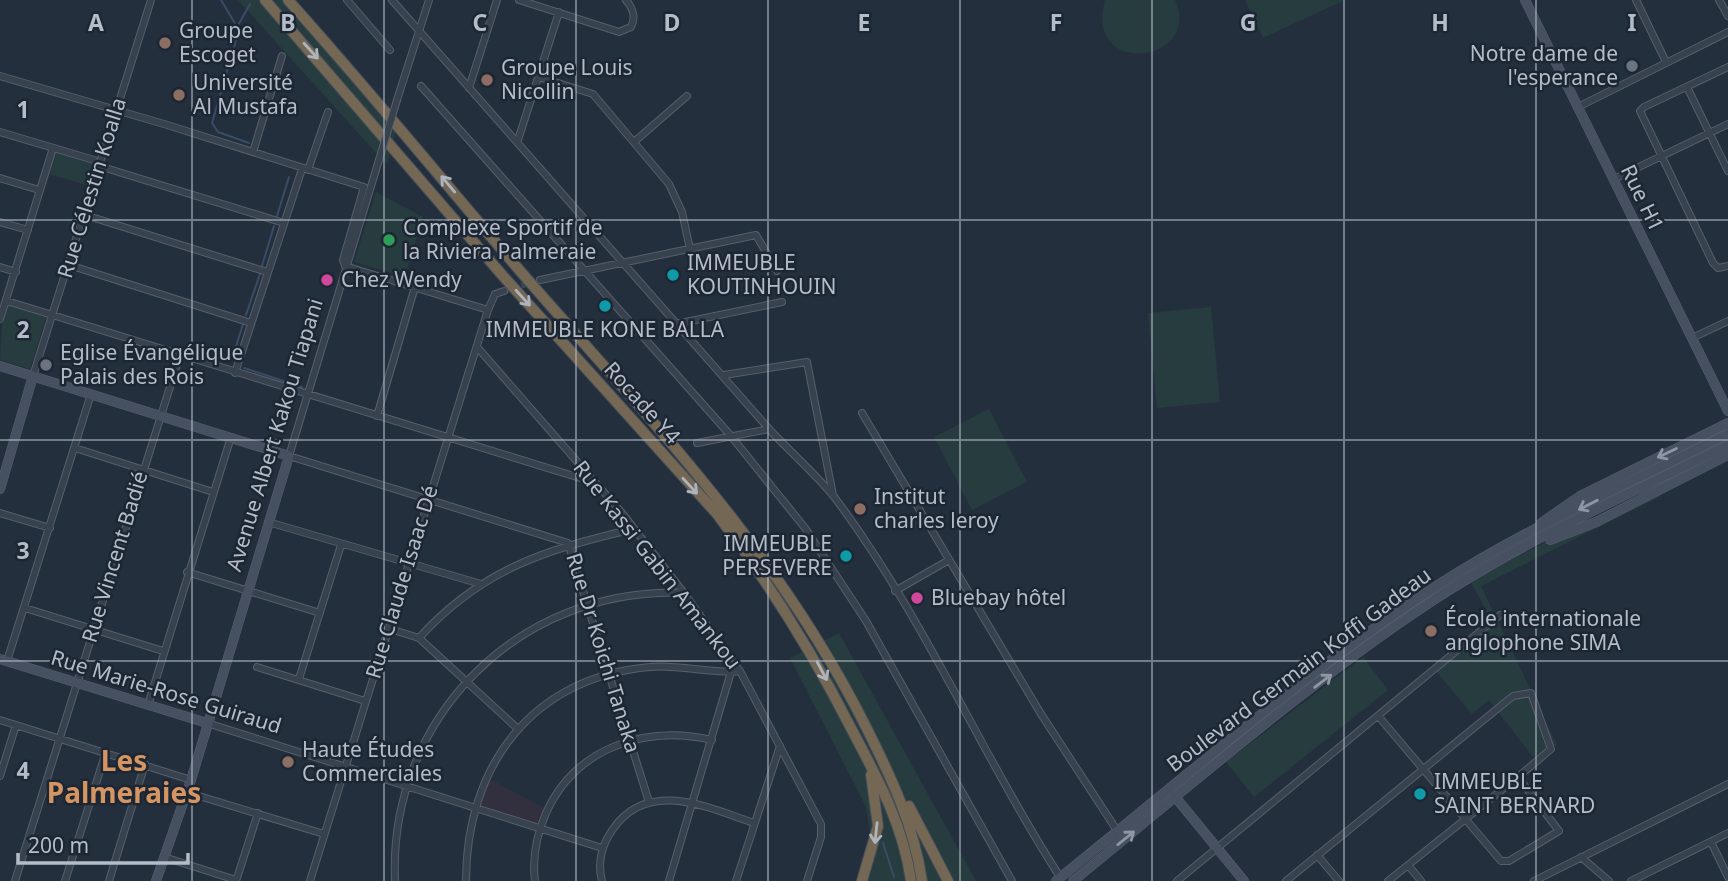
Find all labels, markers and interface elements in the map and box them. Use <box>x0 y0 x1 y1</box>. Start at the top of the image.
text: A <box>88 6 104 38</box>
text: B <box>280 6 296 38</box>
text: C <box>473 6 488 38</box>
text: D <box>664 6 680 38</box>
text: E <box>858 6 870 38</box>
text: F <box>1050 6 1062 38</box>
text: G <box>1240 6 1256 38</box>
text: H <box>1431 6 1449 38</box>
text: I <box>1628 6 1637 38</box>
place label: Groupe Escoget <box>179 16 256 68</box>
marker: Groupe Escoget <box>157 35 173 51</box>
place label: Notre dame de l'esperance <box>1470 39 1618 91</box>
one-way arrow <box>302 42 319 59</box>
place label: Groupe Louis Nicollin <box>501 53 633 105</box>
marker: Notre dame de l'esperance <box>1624 58 1640 74</box>
place label: Université Al Mustafa <box>193 68 298 120</box>
marker: Groupe Louis Nicollin <box>479 72 495 88</box>
marker: Université Al Mustafa <box>171 87 187 103</box>
text: 1 <box>16 93 30 125</box>
street label: Rue Célestin Koalla <box>50 94 132 281</box>
street label: Rue H1 <box>1615 160 1671 236</box>
one-way arrow <box>440 175 456 193</box>
place label: Complexe Sportif de la Riviera Palmeraie <box>403 213 603 265</box>
marker: Complexe Sportif de la Riviera Palmeraie <box>381 232 397 248</box>
place label: IMMEUBLE KOUTINHOUIN <box>687 248 836 300</box>
place label: Chez Wendy <box>341 265 462 293</box>
marker: IMMEUBLE KOUTINHOUIN <box>665 267 681 283</box>
marker: Chez Wendy <box>319 272 335 288</box>
one-way arrow <box>514 289 531 306</box>
street label: Avenue Albert Kakou Tiapani <box>219 295 329 574</box>
marker: IMMEUBLE KONE BALLA <box>597 298 613 314</box>
text: 2 <box>16 313 30 345</box>
place label: IMMEUBLE KONE BALLA <box>486 315 725 343</box>
place label: Eglise Évangélique Palais des Rois <box>60 338 243 390</box>
street label: Rocade Y4 <box>598 355 687 450</box>
marker: Eglise Évangélique Palais des Rois <box>38 357 54 373</box>
one-way arrow <box>1657 447 1678 461</box>
street label: Rue Kassi Gabin Amankou <box>567 454 748 675</box>
street label: Rue Vincent Badié <box>75 468 153 646</box>
one-way arrow <box>682 477 699 494</box>
street label: Rue Claude Isaac Dé <box>358 482 444 682</box>
place label: Institut charles leroy <box>874 482 999 534</box>
one-way arrow <box>1578 498 1599 512</box>
marker: Institut charles leroy <box>852 501 868 517</box>
place label: IMMEUBLE PERSEVERE <box>722 529 832 581</box>
text: 3 <box>16 534 30 566</box>
marker: IMMEUBLE PERSEVERE <box>838 548 854 564</box>
street label: Rue Dr Koichi Tanaka <box>560 549 648 756</box>
street label: Boulevard Germain Koffi Gadeau <box>1161 561 1436 778</box>
place label: Bluebay hôtel <box>931 583 1066 611</box>
marker: Bluebay hôtel <box>909 590 925 606</box>
place label: École internationale anglophone SIMA <box>1445 604 1641 656</box>
marker: École internationale anglophone SIMA <box>1423 623 1439 639</box>
street label: Rue Marie-Rose Guiraud <box>48 643 285 739</box>
one-way arrow <box>815 660 829 681</box>
one-way arrow <box>1313 674 1332 688</box>
place label: Haute Études Commerciales <box>302 735 442 787</box>
district label: Les Palmeraies <box>47 741 201 811</box>
text: 4 <box>16 754 30 786</box>
marker: Haute Études Commerciales <box>280 754 296 770</box>
place label: IMMEUBLE SAINT BERNARD <box>1434 767 1595 819</box>
marker: IMMEUBLE SAINT BERNARD <box>1412 786 1428 802</box>
one-way arrow <box>869 821 882 843</box>
scale bar <box>18 822 187 866</box>
one-way arrow <box>1116 830 1134 846</box>
text: 200 m <box>28 831 89 859</box>

